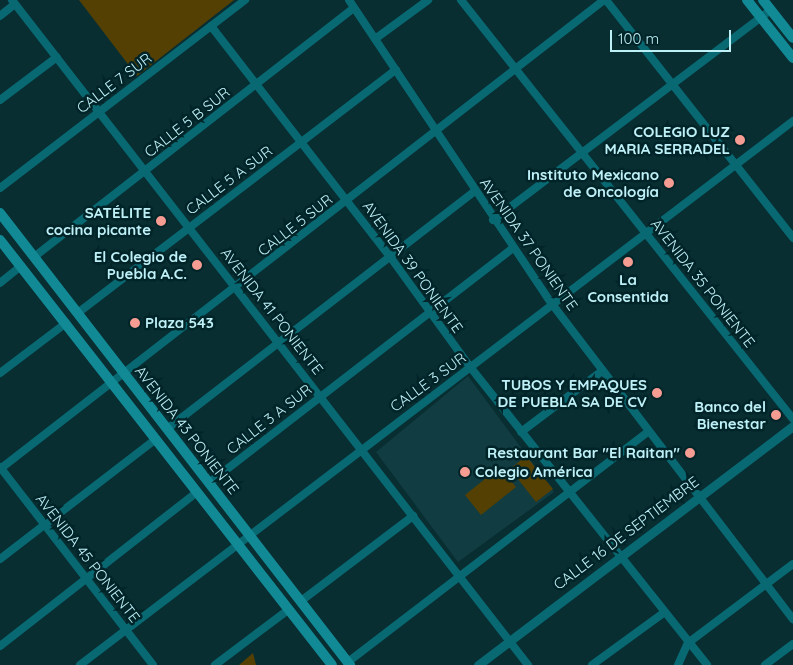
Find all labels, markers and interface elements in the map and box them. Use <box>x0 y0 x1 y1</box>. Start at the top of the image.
scale bar <box>613 20 734 52</box>
text: 100 m <box>618 29 659 48</box>
street label: CALLE 7 SUR <box>73 49 155 117</box>
street label: CALLE 5 B SUR <box>141 83 233 161</box>
place label: COLEGIO LUZ MARIA SERRADEL <box>604 122 730 157</box>
marker: COLEGIO LUZ MARIA SERRADEL <box>734 134 746 146</box>
street label: CALLE 5 A SUR <box>182 142 276 218</box>
place label: Instituto Mexicano de Oncología <box>527 165 659 200</box>
street label: AVENIDA 37 PONIENTE <box>476 174 582 314</box>
marker: Instituto Mexicano de Oncología <box>663 177 675 189</box>
street label: CALLE 5 SUR <box>254 190 336 260</box>
street label: AVENIDA 39 PONIENTE <box>359 198 467 336</box>
place label: SATÉLITE cocina picante <box>46 203 151 238</box>
marker: SATÉLITE cocina picante <box>155 215 167 227</box>
street label: AVENIDA 35 PONIENTE <box>647 215 759 351</box>
street label: AVENIDA 41 PONIENTE <box>217 244 327 378</box>
place label: El Colegio de Puebla A.C. <box>94 247 187 282</box>
marker: La Consentida <box>622 256 634 268</box>
marker: El Colegio de Puebla A.C. <box>191 259 203 271</box>
place label: La Consentida <box>587 270 669 305</box>
place label: Plaza 543 <box>145 314 214 332</box>
marker: Plaza 543 <box>129 317 141 329</box>
street label: CALLE 3 SUR <box>387 349 469 415</box>
street label: AVENIDA 43 PONIENTE <box>131 362 243 498</box>
place label: TUBOS Y EMPAQUES DE PUEBLA SA DE CV <box>497 375 647 410</box>
street label: CALLE 3 A SUR <box>223 380 315 458</box>
marker: TUBOS Y EMPAQUES DE PUEBLA SA DE CV <box>651 387 663 399</box>
place label: Banco del Bienestar <box>694 397 766 432</box>
marker: Banco del Bienestar <box>770 409 782 421</box>
place label: Restaurant Bar "El Raitan" <box>487 444 680 462</box>
marker: Restaurant Bar "El Raitan" <box>684 447 696 459</box>
place label: Colegio América <box>475 463 593 481</box>
marker: Colegio América <box>459 466 471 478</box>
street label: CALLE 16 DE SEPTIEMBRE <box>550 473 702 593</box>
street label: AVENIDA 45 PONIENTE <box>32 490 144 626</box>

